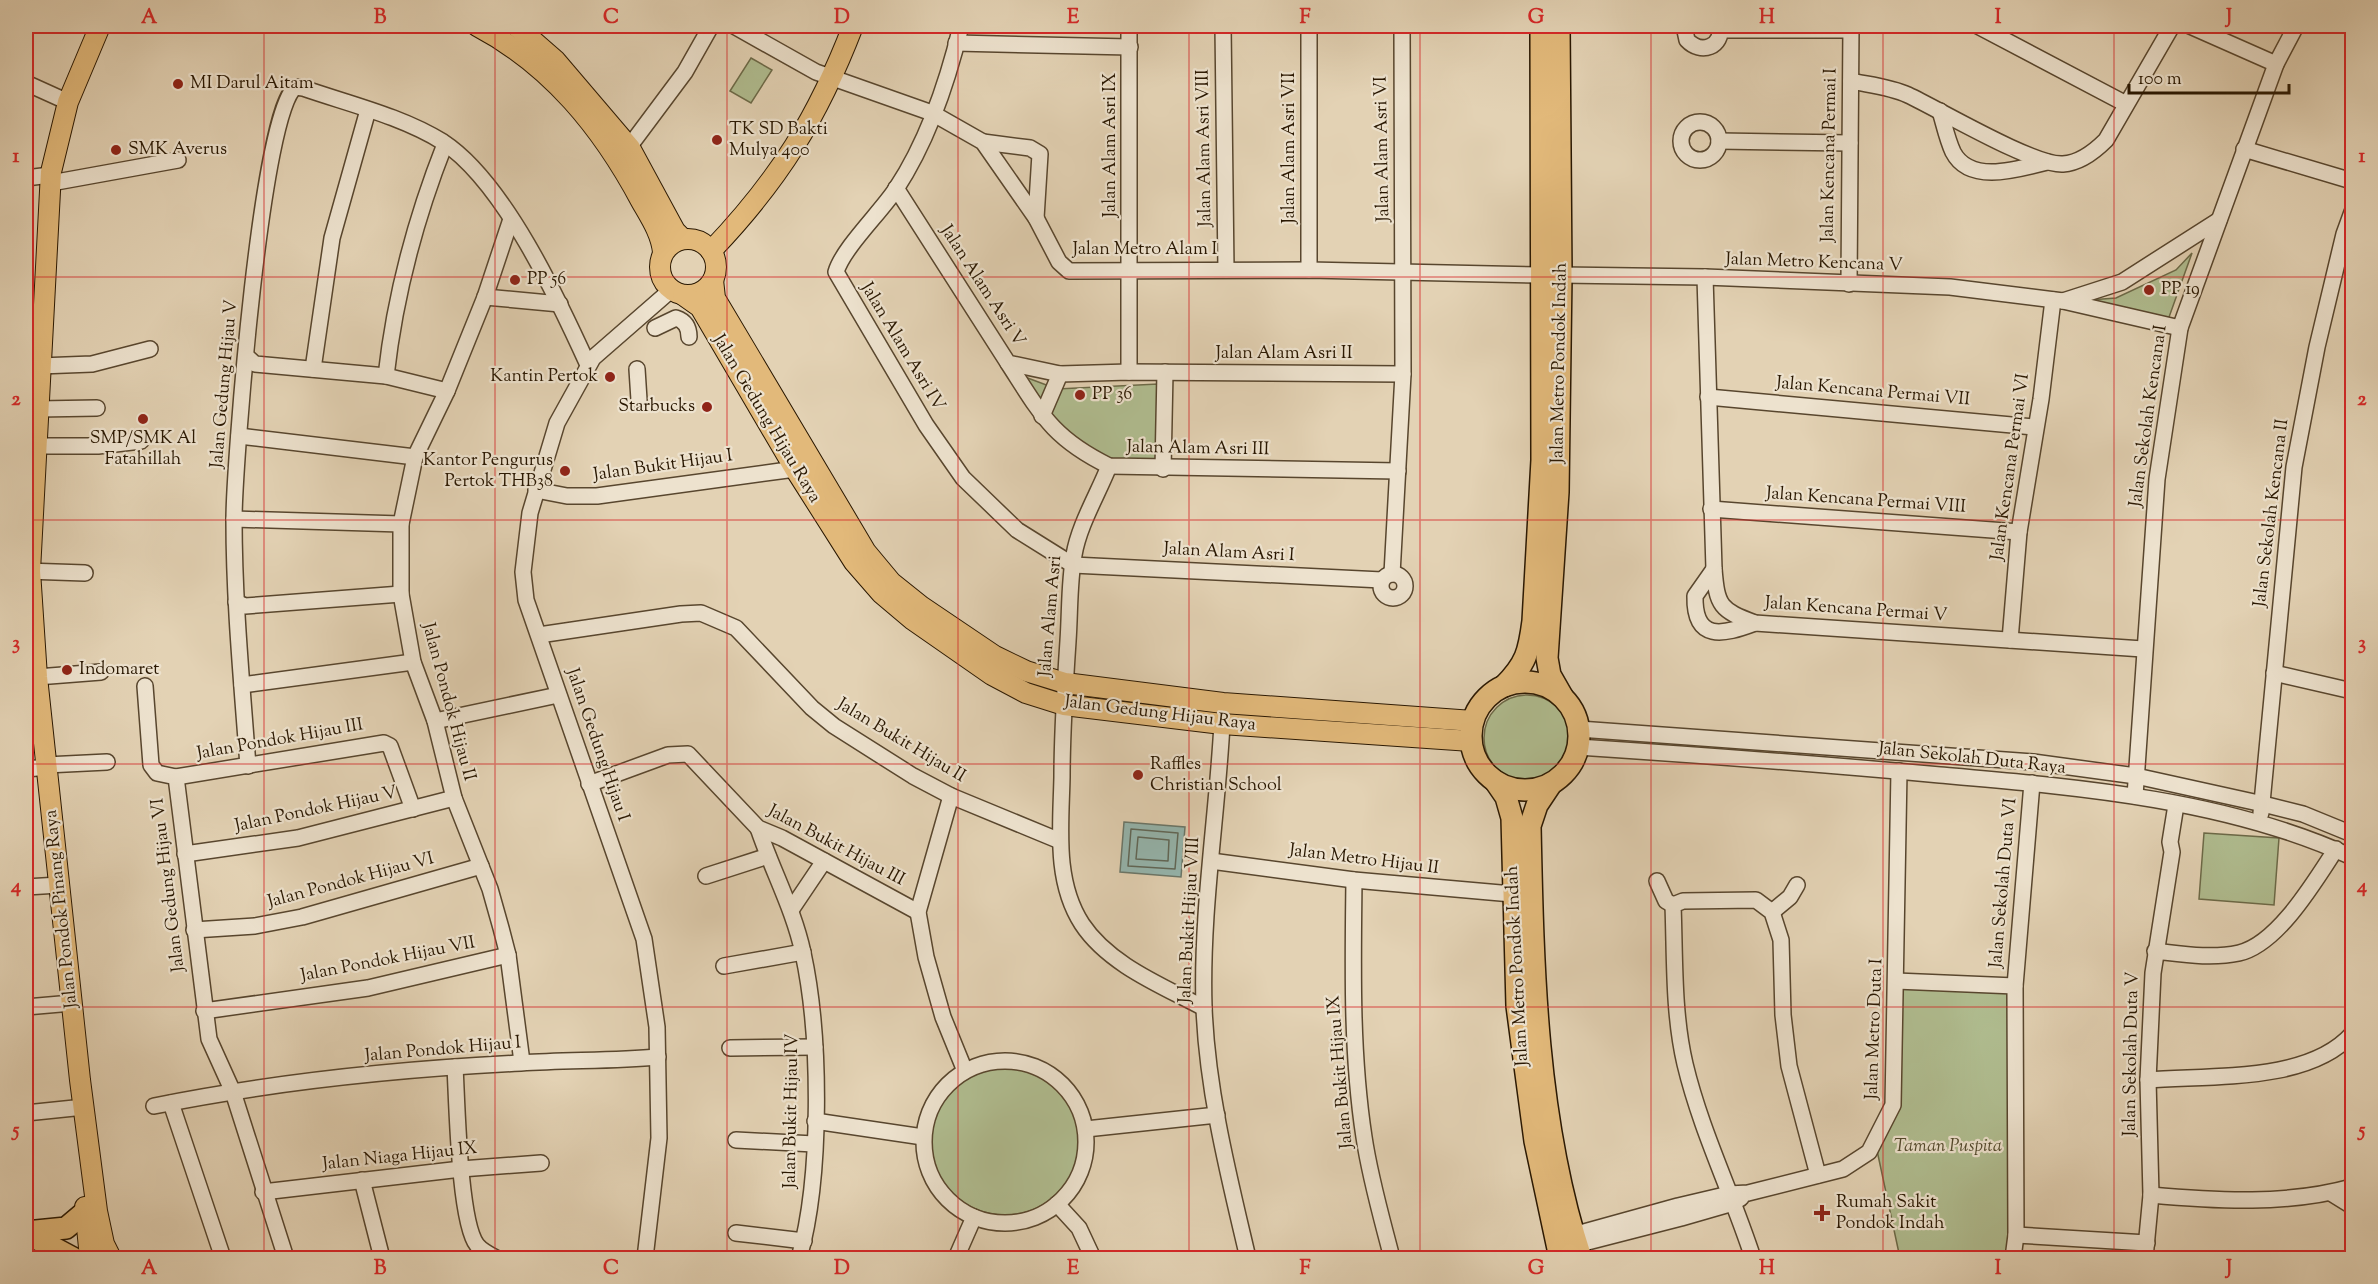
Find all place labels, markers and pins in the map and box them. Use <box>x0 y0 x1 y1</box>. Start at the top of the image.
place label: MI Darul Aitam <box>190 71 314 97</box>
marker: MI Darul Aitam <box>171 77 185 91</box>
place label: TK SD Bakti Mulya 400 <box>729 117 828 164</box>
marker: TK SD Bakti Mulya 400 <box>710 133 724 147</box>
place label: SMK Averus <box>128 137 227 163</box>
marker: SMK Averus <box>109 143 123 157</box>
place label: PP 56 <box>527 267 566 293</box>
marker: PP 56 <box>508 273 522 287</box>
place label: PP 19 <box>2161 277 2200 303</box>
marker: PP 19 <box>2142 283 2156 297</box>
place label: Kantin Pertok <box>490 364 598 390</box>
marker: Kantin Pertok <box>603 370 617 384</box>
place label: PP 36 <box>1092 382 1132 408</box>
marker: PP 36 <box>1073 388 1087 402</box>
place label: Starbucks <box>618 394 695 420</box>
marker: Starbucks <box>700 400 714 414</box>
marker: SMP/SMK Al Fatahillah <box>136 412 150 426</box>
place label: SMP/SMK Al Fatahillah <box>90 426 196 473</box>
place label: Kantor Pengurus Pertok THB38 <box>423 448 553 495</box>
marker: Kantor Pengurus Pertok THB38 <box>558 464 572 478</box>
place label: Indomaret <box>79 657 159 683</box>
marker: Indomaret <box>60 663 74 677</box>
place label: Raffles Christian School <box>1150 752 1282 799</box>
marker: Raffles Christian School <box>1131 768 1145 782</box>
place label: Rumah Sakit Pondok Indah <box>1836 1190 1945 1237</box>
marker: Rumah Sakit Pondok Indah <box>1813 1204 1831 1222</box>

